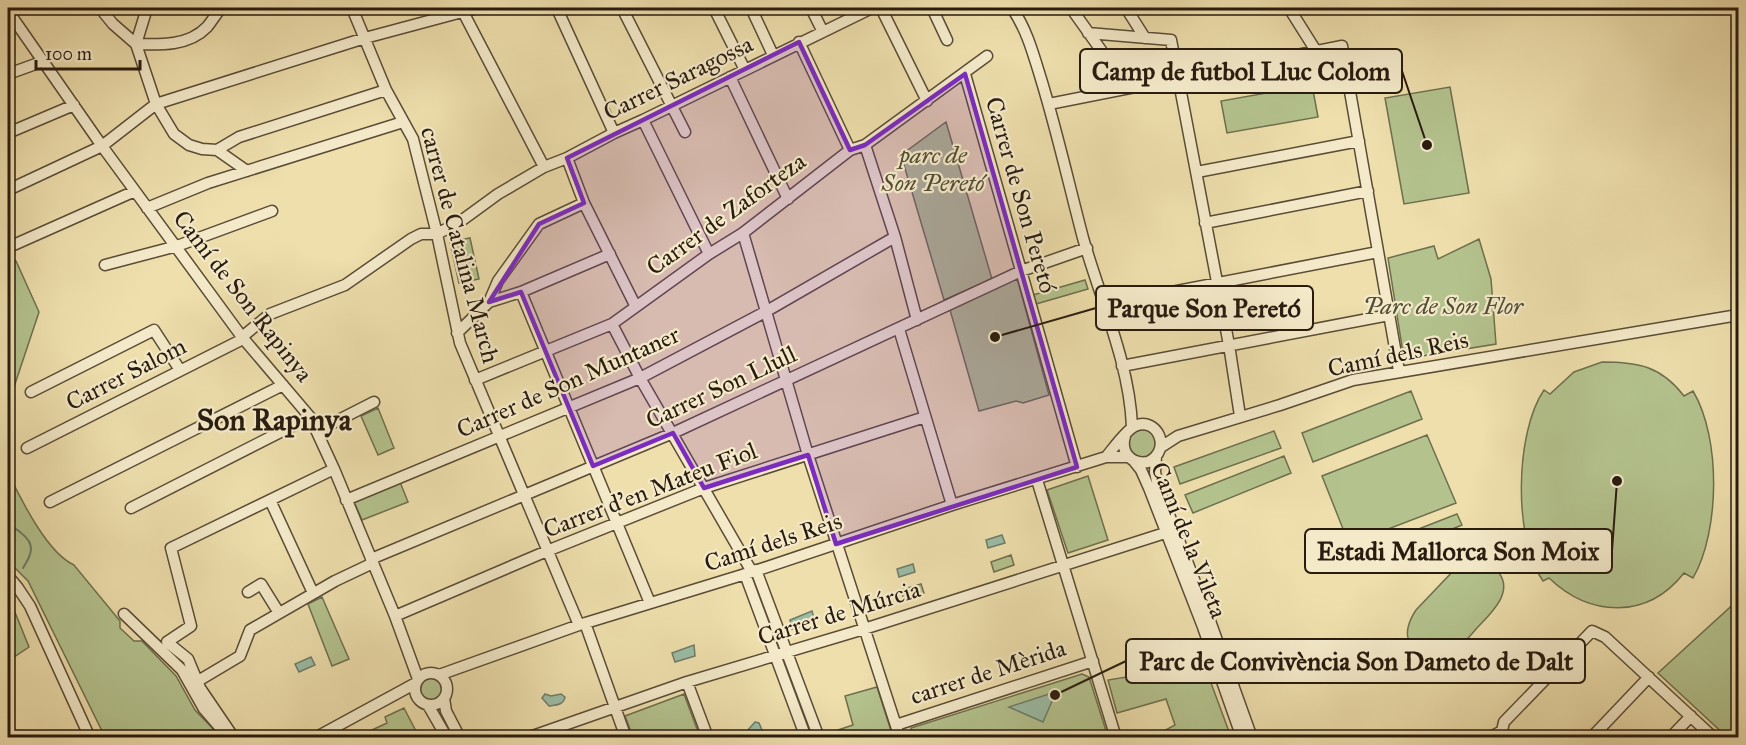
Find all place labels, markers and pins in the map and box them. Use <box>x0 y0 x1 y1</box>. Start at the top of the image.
callout: Camp de futbol Lluc Colom <box>1080 49 1402 93</box>
callout: Parque Son Peretó <box>1096 286 1313 330</box>
callout: Estadi Mallorca Son Moix <box>1305 529 1612 573</box>
callout: Parc de Convivència Son Dameto de Dalt <box>1126 639 1585 683</box>

